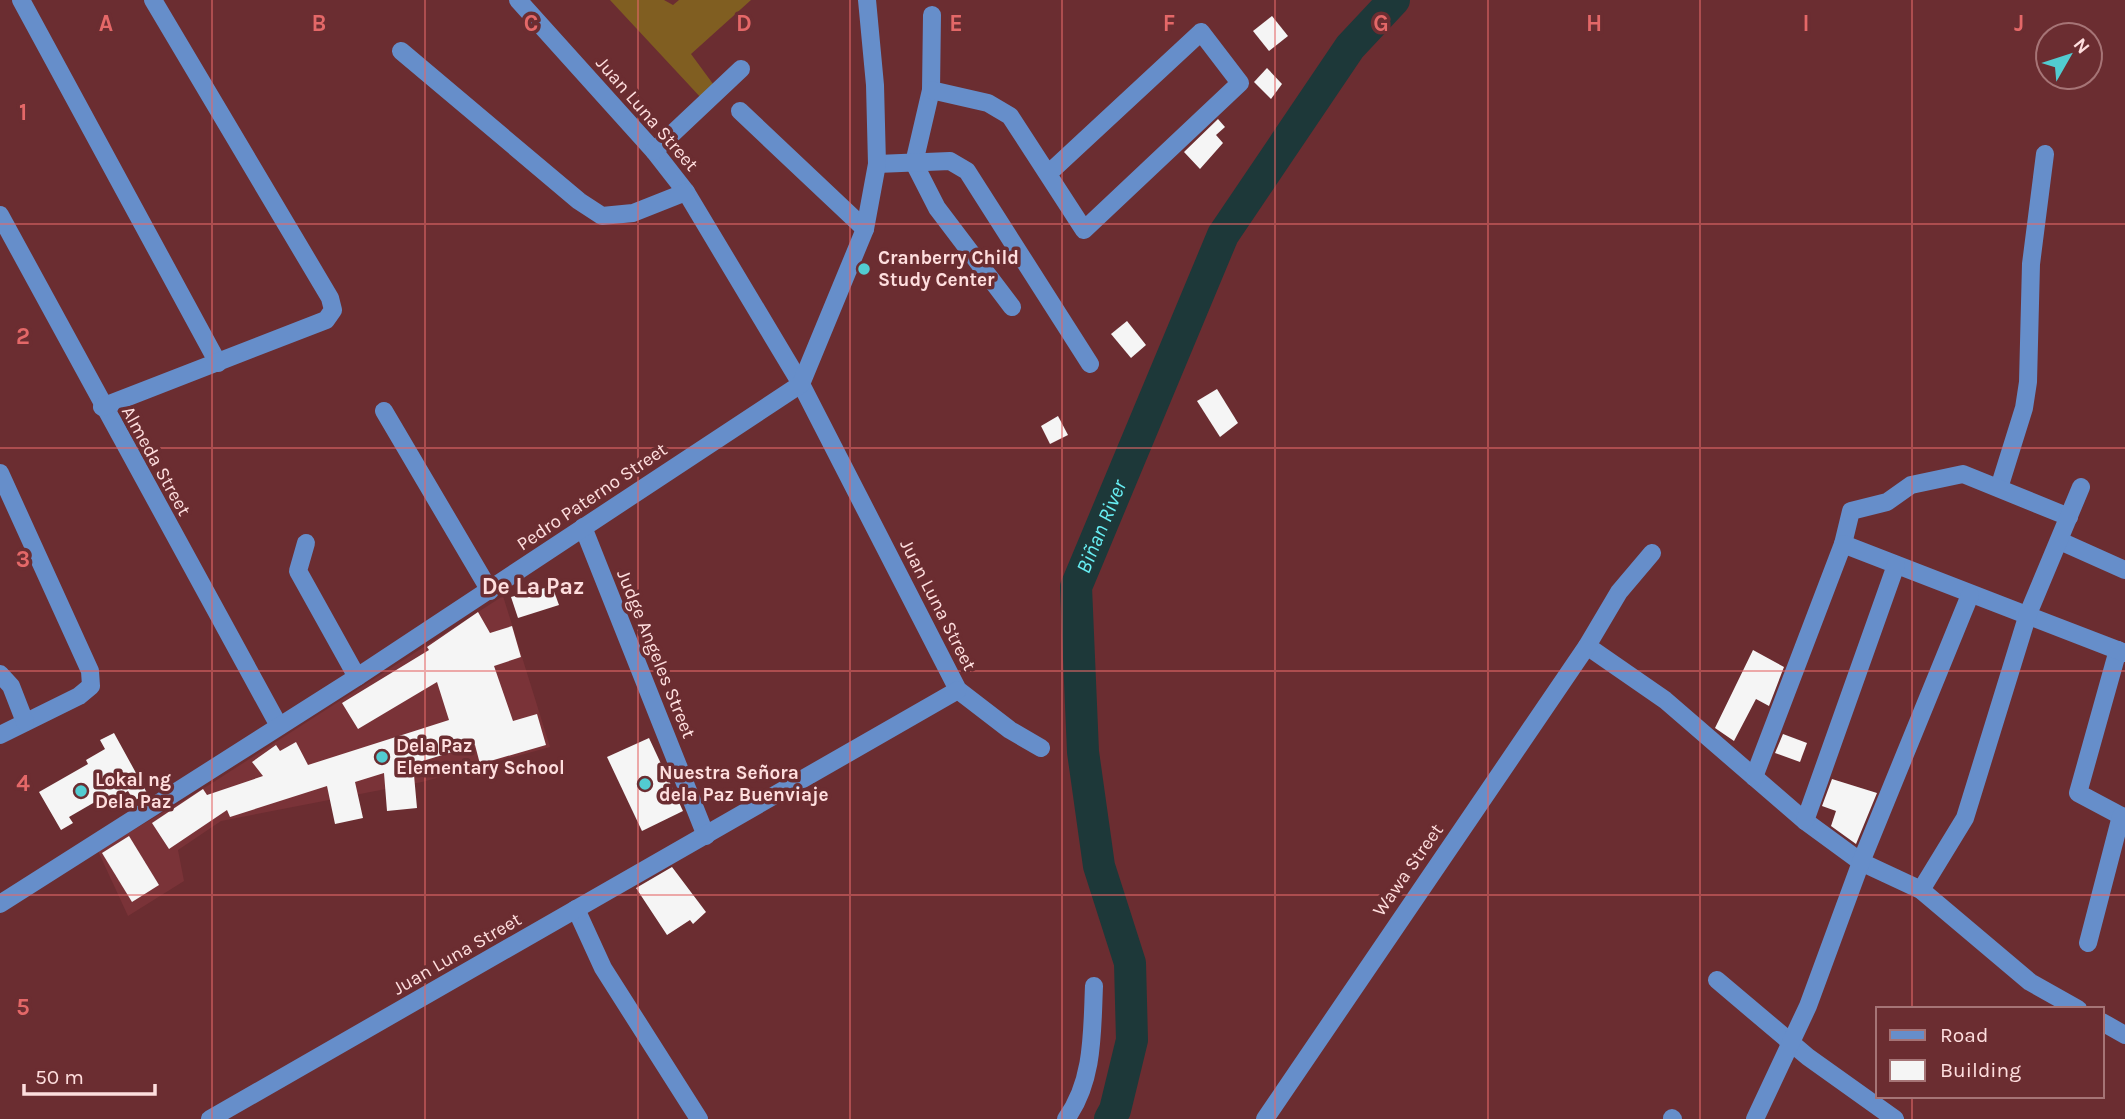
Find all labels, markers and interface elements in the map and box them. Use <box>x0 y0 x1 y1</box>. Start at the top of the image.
text: A <box>99 10 113 37</box>
text: B <box>312 10 326 37</box>
text: C <box>524 10 538 37</box>
text: D <box>736 10 752 37</box>
text: E <box>949 10 963 37</box>
text: F <box>1163 10 1175 37</box>
text: G <box>1373 10 1389 37</box>
text: H <box>1586 10 1602 37</box>
text: I <box>1802 10 1810 37</box>
text: J <box>2014 10 2024 37</box>
north arrow <box>2034 21 2104 91</box>
text: N <box>2069 34 2094 58</box>
street label: Juan Luna Street <box>591 52 703 176</box>
text: 1 <box>19 99 27 126</box>
place label: Cranberry Child Study Center <box>878 247 1019 291</box>
marker: Cranberry Child Study Center <box>856 261 872 277</box>
text: 2 <box>16 323 30 350</box>
street label: Almeda Street <box>117 402 195 520</box>
street label: Pedro Paterno Street <box>513 439 671 555</box>
water label: Biñan River <box>1071 475 1132 577</box>
street label: Juan Luna Street <box>895 536 981 674</box>
text: 3 <box>16 546 30 573</box>
street label: Judge Angeles Street <box>612 566 700 742</box>
district label: De La Paz <box>482 573 584 600</box>
place label: Dela Paz Elementary School <box>396 735 565 779</box>
marker: Dela Paz Elementary School <box>374 749 390 765</box>
place label: Nuestra Señora dela Paz Buenviaje <box>659 762 829 806</box>
place label: Lokal ng Dela Paz <box>95 769 171 813</box>
text: 4 <box>16 770 30 797</box>
marker: Nuestra Señora dela Paz Buenviaje <box>637 776 653 792</box>
marker: Lokal ng Dela Paz <box>73 783 89 799</box>
street label: Wawa Street <box>1368 820 1448 920</box>
street label: Juan Luna Street <box>389 908 525 1000</box>
text: 5 <box>16 994 30 1021</box>
legend <box>1876 1007 2104 1098</box>
text: Road <box>1940 1023 1988 1047</box>
scale bar <box>24 1052 156 1096</box>
text: Building <box>1940 1058 2021 1082</box>
text: 50 m <box>35 1065 84 1089</box>

